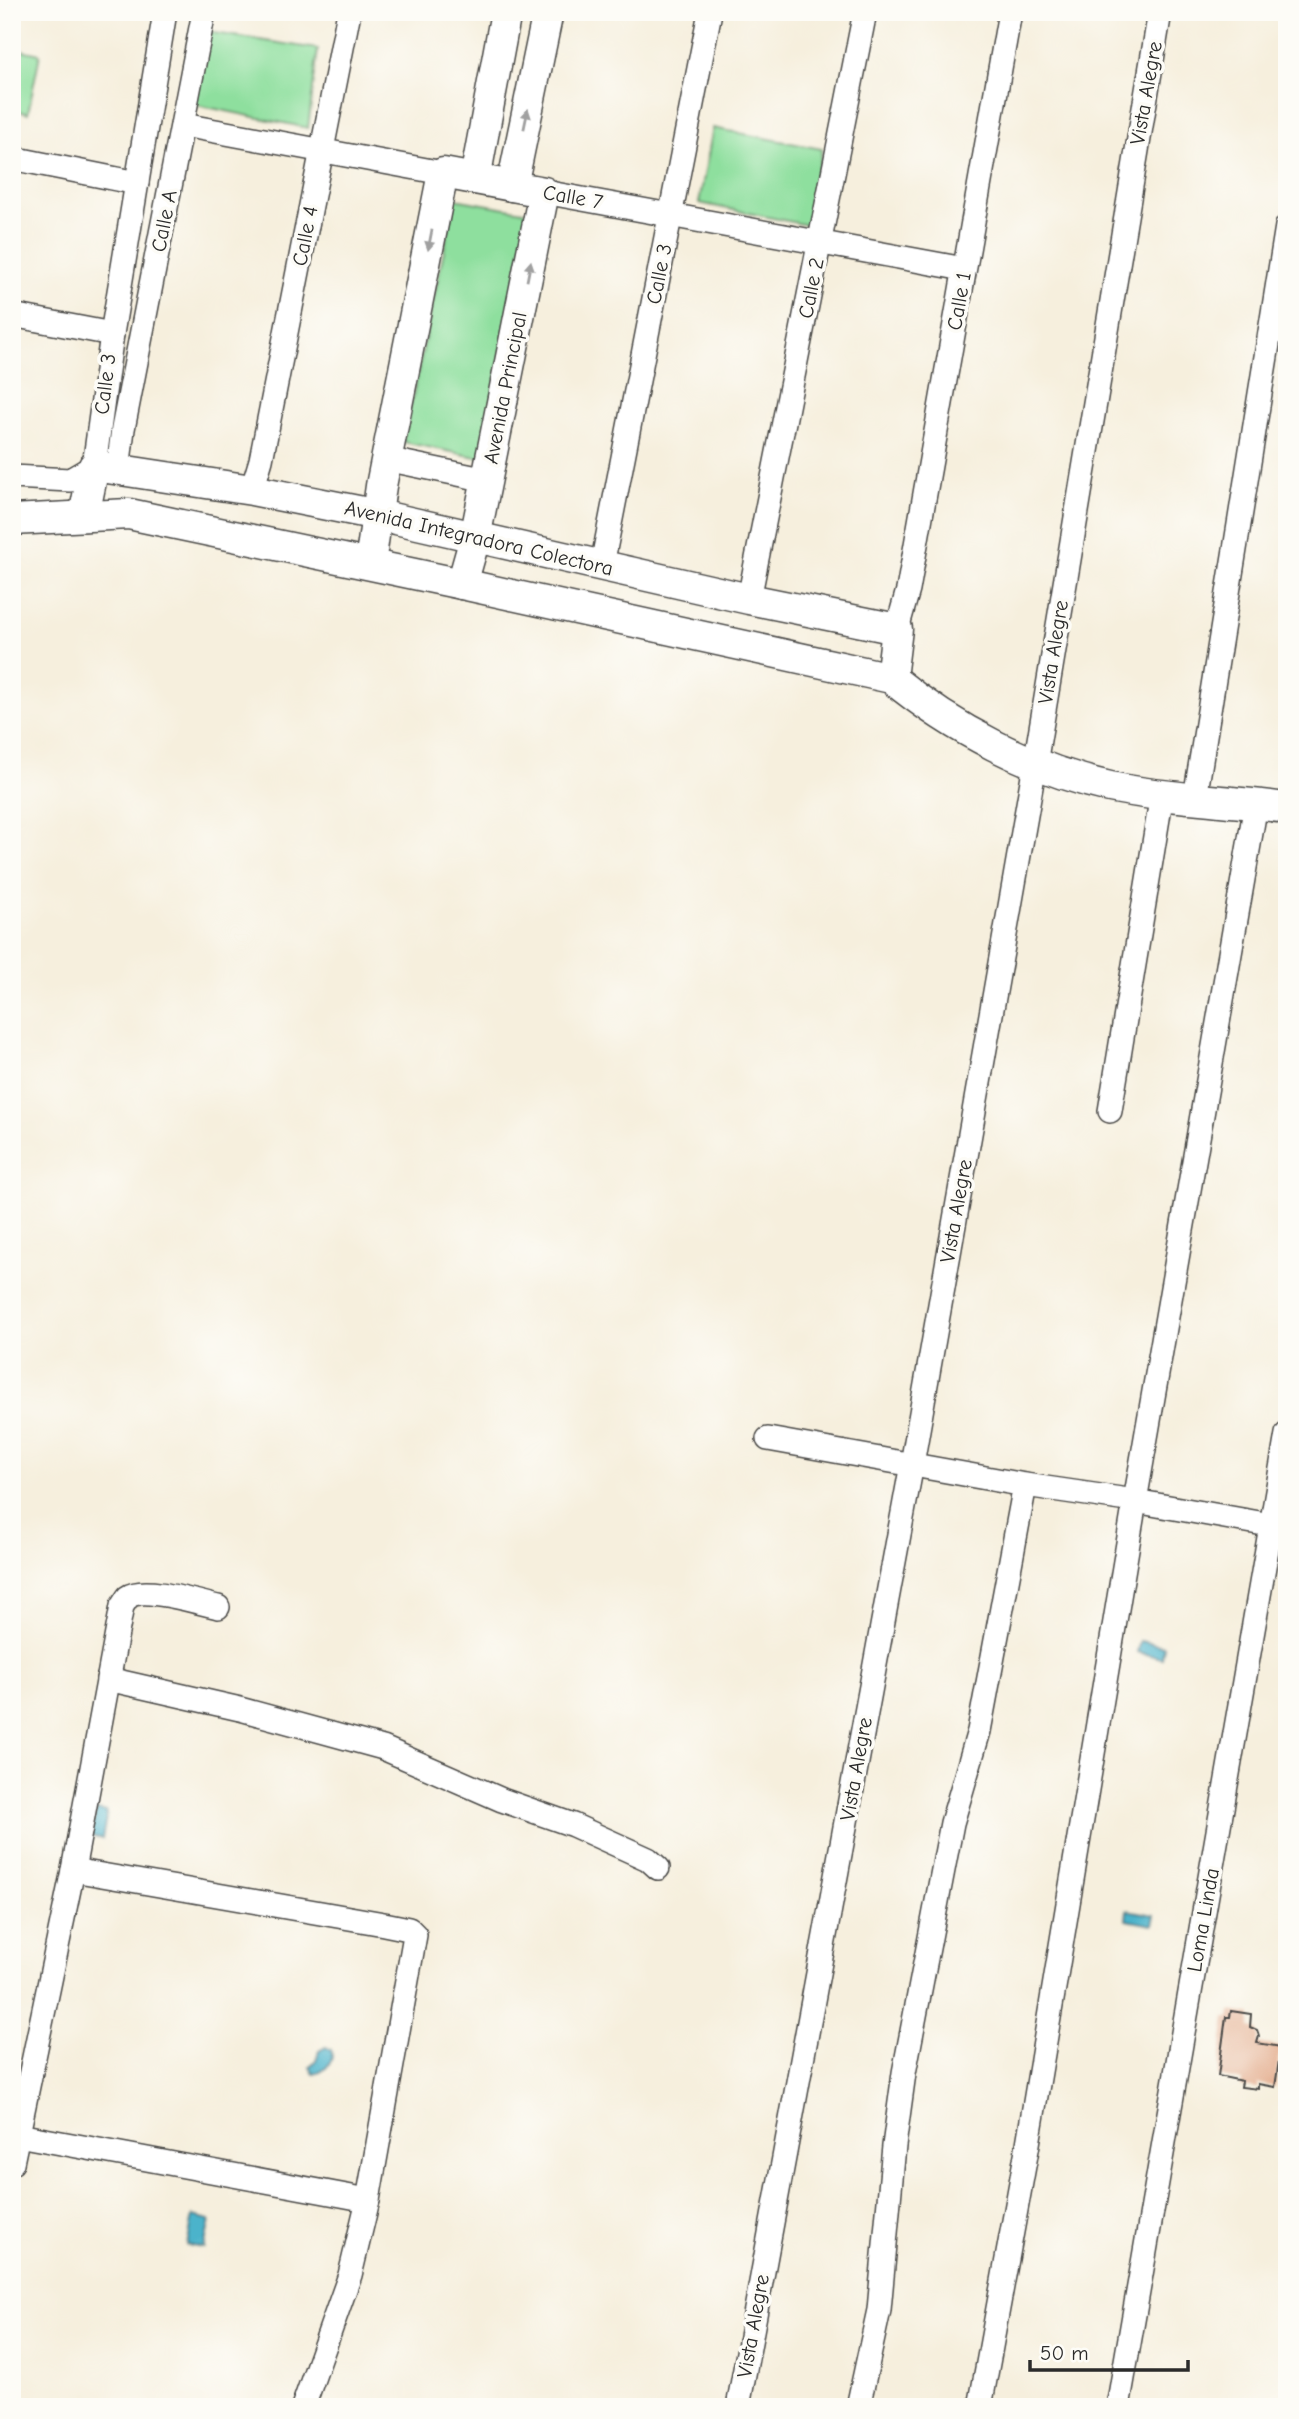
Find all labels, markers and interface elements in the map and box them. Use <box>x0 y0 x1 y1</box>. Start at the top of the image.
street label: Vista Alegre <box>1125 39 1167 147</box>
one-way arrow <box>521 108 532 130</box>
street label: Calle 7 <box>541 180 605 214</box>
street label: Calle A <box>146 188 182 254</box>
street label: Calle 4 <box>287 204 323 268</box>
one-way arrow <box>424 229 435 251</box>
street label: Calle 3 <box>641 242 677 306</box>
street label: Calle 2 <box>793 256 829 320</box>
one-way arrow <box>523 260 534 282</box>
street label: Calle 1 <box>942 270 976 332</box>
street label: Avenida Principal <box>478 310 532 466</box>
street label: Calle 3 <box>89 352 121 416</box>
street label: Avenida Integradora Colectora <box>342 495 616 581</box>
street label: Vista Alegre <box>1033 598 1073 706</box>
street label: Vista Alegre <box>935 1157 977 1265</box>
street label: Vista Alegre <box>835 1715 877 1823</box>
street label: Loma Linda <box>1182 1866 1224 1974</box>
street label: Vista Alegre <box>732 2272 774 2380</box>
scale bar <box>1030 2328 1187 2372</box>
text: 50 m <box>1040 2341 1089 2365</box>

